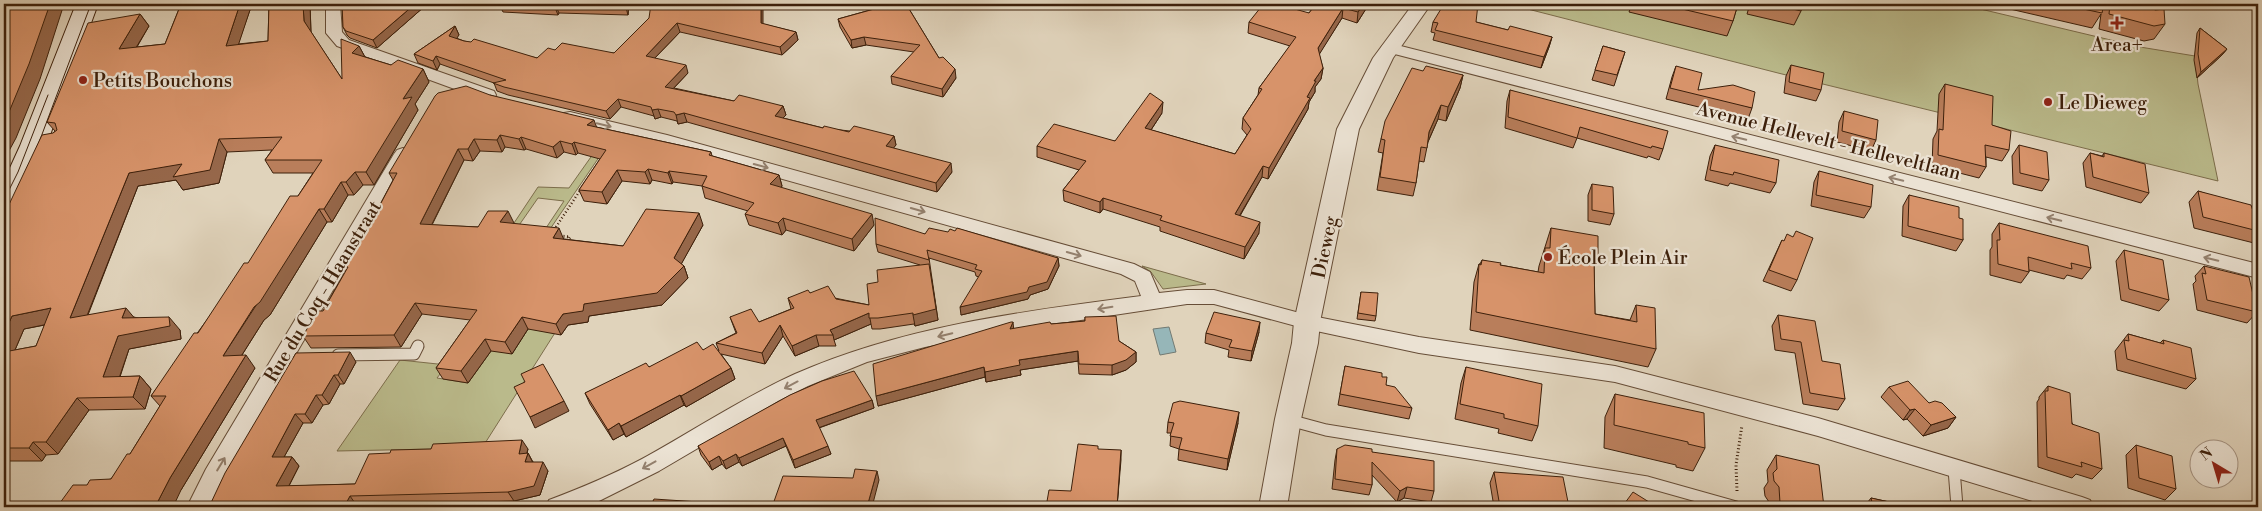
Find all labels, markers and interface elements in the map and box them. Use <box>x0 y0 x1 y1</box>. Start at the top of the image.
marker: Area+ <box>2110 16 2124 30</box>
place label: Area+ <box>2090 33 2143 57</box>
place label: Petits Bouchons <box>93 69 232 93</box>
marker: Petits Bouchons <box>77 74 89 86</box>
place label: Le Dieweg <box>2058 91 2147 115</box>
street label: Avenue Hellevelt - Helleveltlaan <box>1693 96 1963 185</box>
marker: Le Dieweg <box>2042 96 2054 108</box>
one-way arrow <box>595 121 611 130</box>
one-way arrow <box>1731 133 1747 143</box>
one-way arrow <box>753 162 769 172</box>
one-way arrow <box>1889 174 1905 183</box>
street label: Rue du Coq - Haanstraat <box>259 196 387 387</box>
one-way arrow <box>909 206 925 215</box>
street label: Dieweg <box>1307 214 1343 281</box>
one-way arrow <box>2046 214 2062 223</box>
place label: École Plein Air <box>1558 245 1688 270</box>
one-way arrow <box>1066 249 1082 259</box>
marker: École Plein Air <box>1542 251 1554 263</box>
one-way arrow <box>2204 254 2220 264</box>
one-way arrow <box>1097 303 1113 313</box>
one-way arrow <box>937 331 953 340</box>
one-way arrow <box>783 380 798 390</box>
north arrow <box>2190 438 2240 488</box>
text: N <box>2197 444 2217 465</box>
one-way arrow <box>216 457 226 471</box>
one-way arrow <box>642 461 657 470</box>

